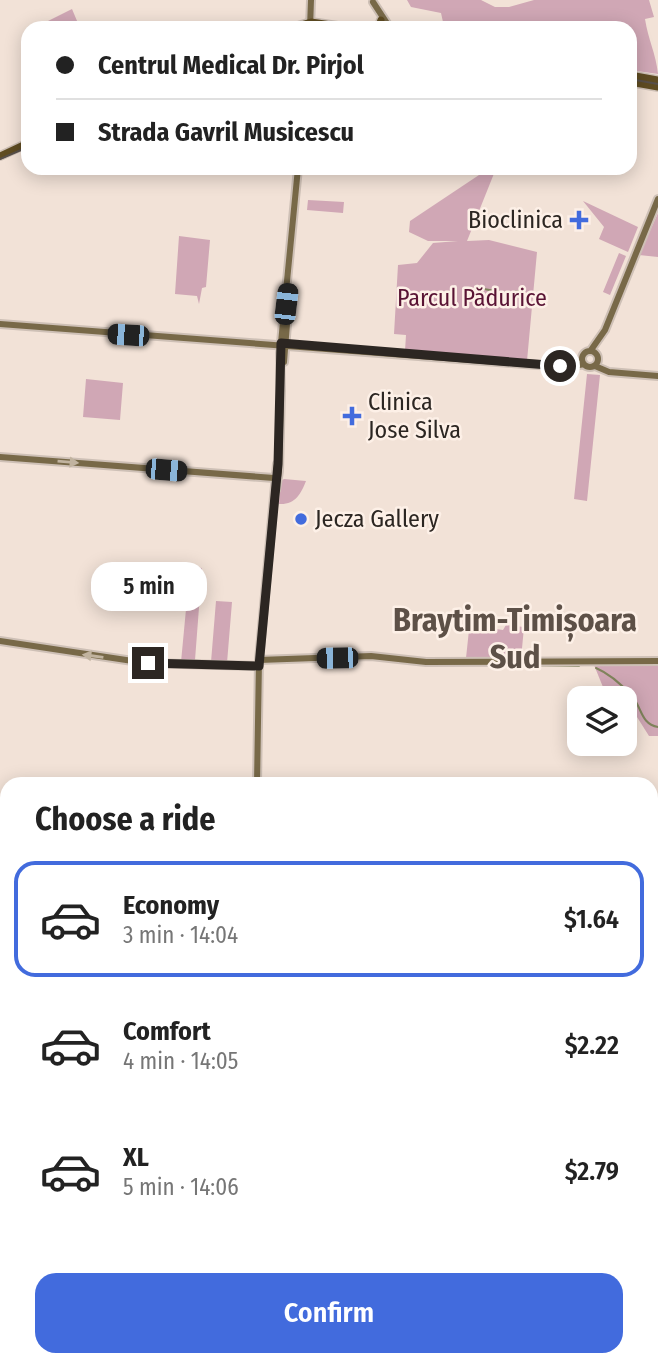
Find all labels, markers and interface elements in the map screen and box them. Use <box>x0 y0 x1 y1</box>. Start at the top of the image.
text: Centrul Medical Dr. Pirjol <box>98 50 364 81</box>
text: Strada Gavril Musicescu <box>98 117 354 148</box>
place label: Bioclinica <box>468 206 563 234</box>
marker: Bioclinica <box>569 210 589 230</box>
car <box>274 282 299 326</box>
park label: Parcul Pădurice <box>397 284 547 312</box>
car <box>107 323 150 347</box>
route start <box>544 350 576 382</box>
place label: Clinica Jose Silva <box>368 388 461 444</box>
marker: Clinica Jose Silva <box>342 406 362 426</box>
one-way arrow <box>57 457 79 468</box>
car <box>145 458 188 482</box>
place label: Jecza Gallery <box>315 505 439 533</box>
marker: Jecza Gallery <box>293 511 309 527</box>
callout: 5 min <box>90 562 206 610</box>
text: 5 min <box>123 572 175 600</box>
district label: Braytim-Timișoara Sud <box>393 601 637 676</box>
route end <box>132 647 164 679</box>
car <box>316 647 359 669</box>
one-way arrow <box>82 650 104 661</box>
map controls <box>567 686 637 756</box>
button: layers <box>567 686 637 756</box>
text: Choose a ride <box>35 800 216 838</box>
icon: car <box>39 888 102 951</box>
text: Economy <box>123 890 219 921</box>
text: $1.64 <box>564 904 619 935</box>
text: 3 min · 14:04 <box>123 921 238 949</box>
icon: car <box>39 1014 102 1077</box>
text: Comfort <box>123 1016 211 1047</box>
text: $2.22 <box>565 1030 619 1061</box>
text: 4 min · 14:05 <box>123 1047 238 1075</box>
icon: car <box>39 1140 102 1203</box>
text: XL <box>123 1142 149 1173</box>
text: $2.79 <box>565 1156 619 1187</box>
text: 5 min · 14:06 <box>123 1173 239 1201</box>
button: Confirm <box>35 1273 623 1353</box>

